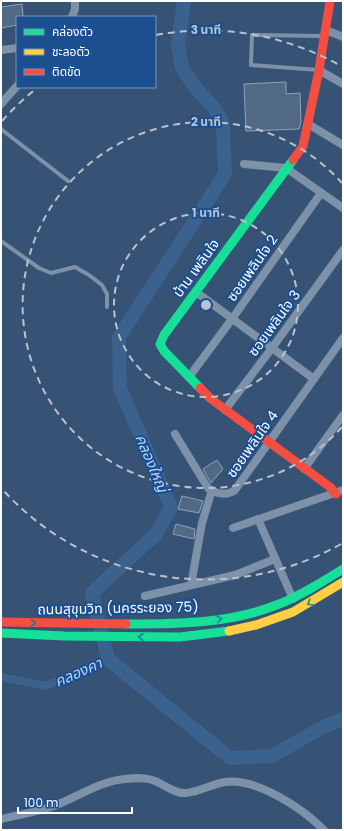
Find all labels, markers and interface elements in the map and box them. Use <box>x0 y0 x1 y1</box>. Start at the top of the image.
legend <box>16 16 156 88</box>
text: 3 นาที <box>191 21 221 38</box>
text: คล่องตัว <box>52 23 93 40</box>
text: ชะลอตัว <box>52 43 90 60</box>
text: ติดขัด <box>52 63 81 80</box>
text: 2 นาที <box>191 113 221 130</box>
text: 1 นาที <box>192 204 220 221</box>
street label: ซอยเพลินใจ 2 <box>222 231 282 305</box>
street label: บ้าน เพลินใจ <box>168 235 224 301</box>
street label: ซอยเพลินใจ 3 <box>243 286 305 360</box>
centre of rings <box>199 298 213 312</box>
street label: ซอยเพลินใจ 4 <box>221 406 283 482</box>
water label: คลองใหญ่ <box>130 431 174 497</box>
street label: ถนนสุขุมวิท (นครระยอง 75) <box>37 597 199 619</box>
one-way arrow <box>307 598 314 605</box>
one-way arrow <box>216 615 222 624</box>
one-way arrow <box>30 619 36 627</box>
one-way arrow <box>138 633 144 641</box>
water label: คลองคา <box>51 652 106 692</box>
scale bar <box>18 789 132 815</box>
text: 100 m <box>24 794 58 811</box>

